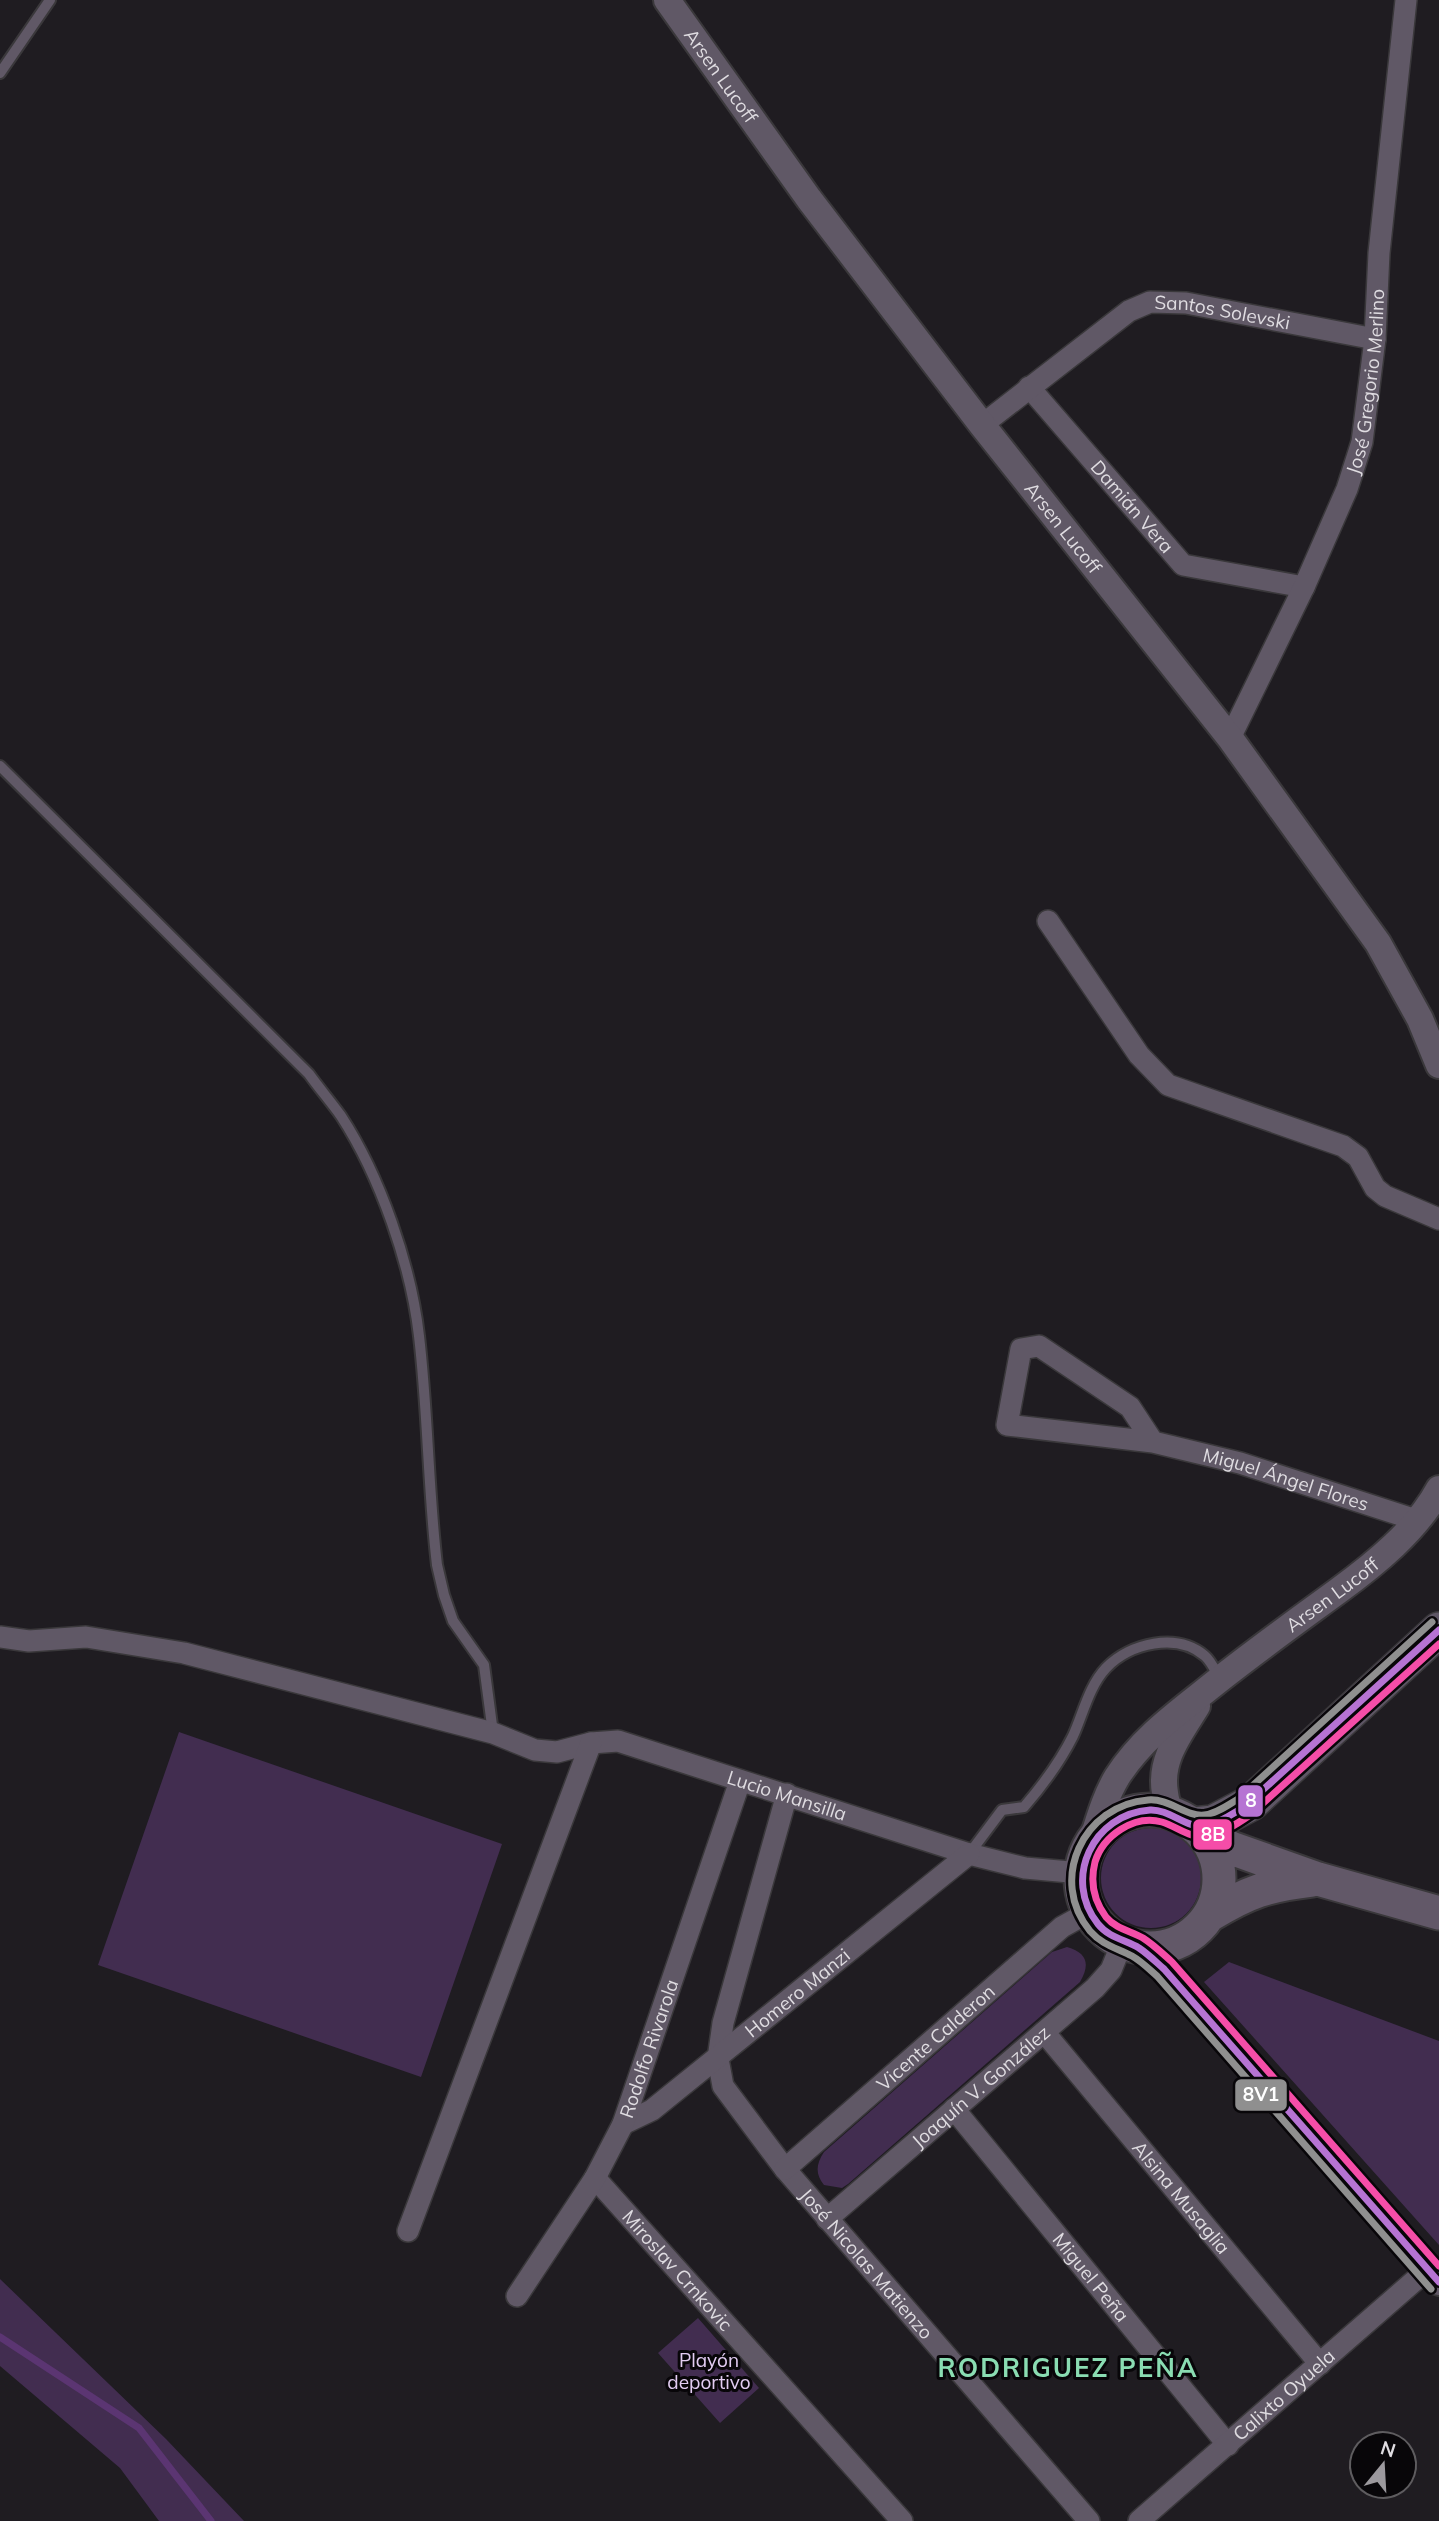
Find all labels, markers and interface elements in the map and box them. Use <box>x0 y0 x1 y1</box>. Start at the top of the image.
street label: Arsen Lucoff <box>679 24 763 128</box>
street label: José Gregorio Merlino <box>1341 288 1389 477</box>
street label: Santos Solevski <box>1154 290 1292 335</box>
street label: Damián Vera <box>1086 455 1179 558</box>
street label: Arsen Lucoff <box>1020 477 1107 579</box>
street label: Miguel Ángel Flores <box>1201 1443 1372 1516</box>
street label: Arsen Lucoff <box>1281 1552 1384 1637</box>
street label: Lucio Mansilla <box>724 1765 850 1826</box>
line badge: 8 <box>1237 1784 1264 1818</box>
text: 8 <box>1245 1788 1257 1812</box>
line badge: 8B <box>1192 1818 1233 1851</box>
text: 8B <box>1201 1822 1225 1846</box>
street label: Homero Manzi <box>740 1943 855 2042</box>
street label: Rodolfo Rivarola <box>614 1976 684 2121</box>
street label: Vicente Calderon <box>871 1979 1000 2096</box>
street label: Joaquín V. González <box>907 2020 1055 2153</box>
line badge: 8V1 <box>1234 2078 1288 2112</box>
text: 8V1 <box>1243 2082 1279 2106</box>
street label: Alsina Musaglia <box>1127 2136 1235 2259</box>
street label: José Nicolas Matienzo <box>795 2183 938 2344</box>
street label: Miroslav Crnkovic <box>617 2205 738 2336</box>
street label: Miguel Peña <box>1048 2228 1135 2327</box>
street label: Calixto Oyuela <box>1228 2344 1340 2446</box>
park label: Playón deportivo <box>667 2348 751 2394</box>
district label: RODRIGUEZ PEÑA <box>938 2351 1198 2384</box>
north arrow <box>1348 2430 1418 2500</box>
text: N <box>1378 2435 1399 2462</box>

